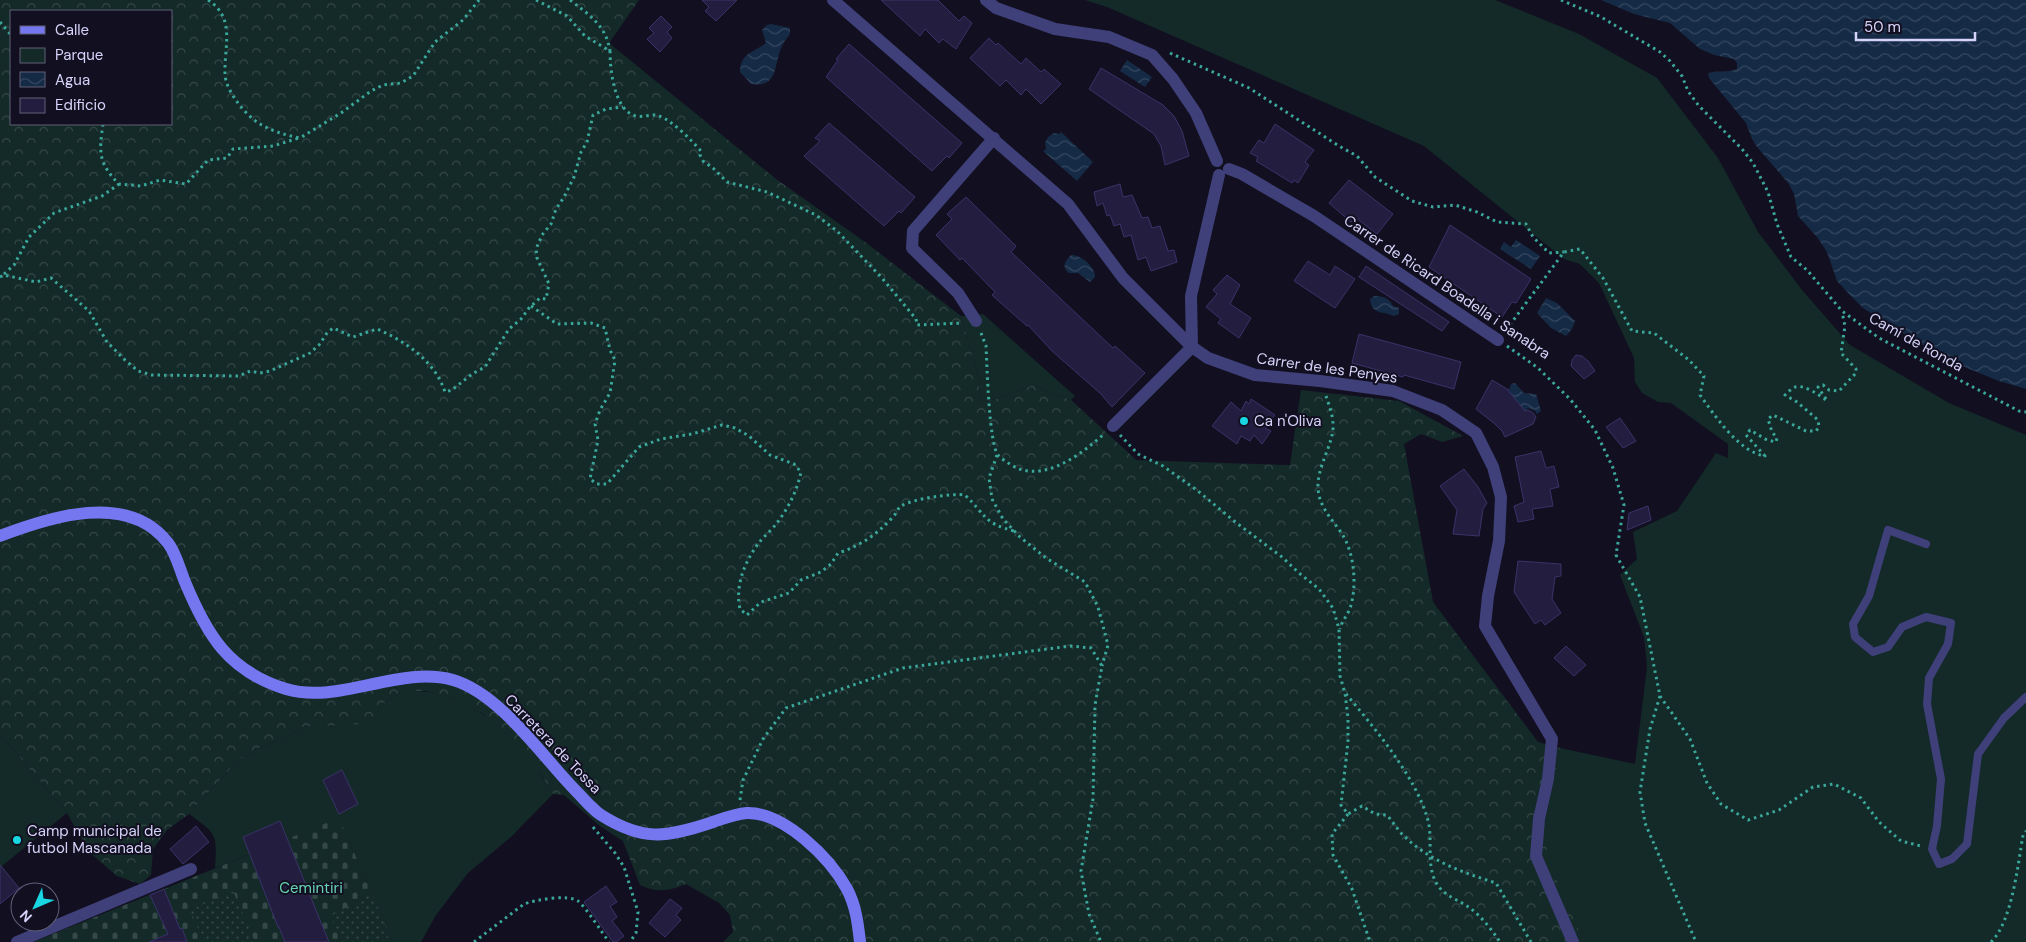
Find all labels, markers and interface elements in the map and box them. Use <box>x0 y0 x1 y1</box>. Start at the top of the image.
legend <box>10 10 172 125</box>
scale bar <box>1856 10 1975 42</box>
text: 50 m <box>1864 17 1901 37</box>
text: Calle <box>55 20 89 40</box>
text: Parque <box>55 45 103 65</box>
text: Agua <box>55 70 90 90</box>
text: Edificio <box>55 95 106 115</box>
street label: Carrer de Ricard Boadella i Sanabra <box>1340 210 1554 364</box>
street label: Camí de Ronda <box>1865 308 1967 376</box>
street label: Carrer de les Penyes <box>1255 348 1399 388</box>
place label: Ca n'Oliva <box>1254 411 1321 431</box>
marker: Ca n'Oliva <box>1238 415 1250 427</box>
street label: Carretera de Tossa <box>500 690 606 798</box>
place label: Camp municipal de futbol Mascanada <box>27 821 162 858</box>
marker: Camp municipal de futbol Mascanada <box>11 834 23 846</box>
park label: Cemintiri <box>279 878 343 898</box>
north arrow <box>10 882 60 932</box>
text: N <box>16 906 36 926</box>

